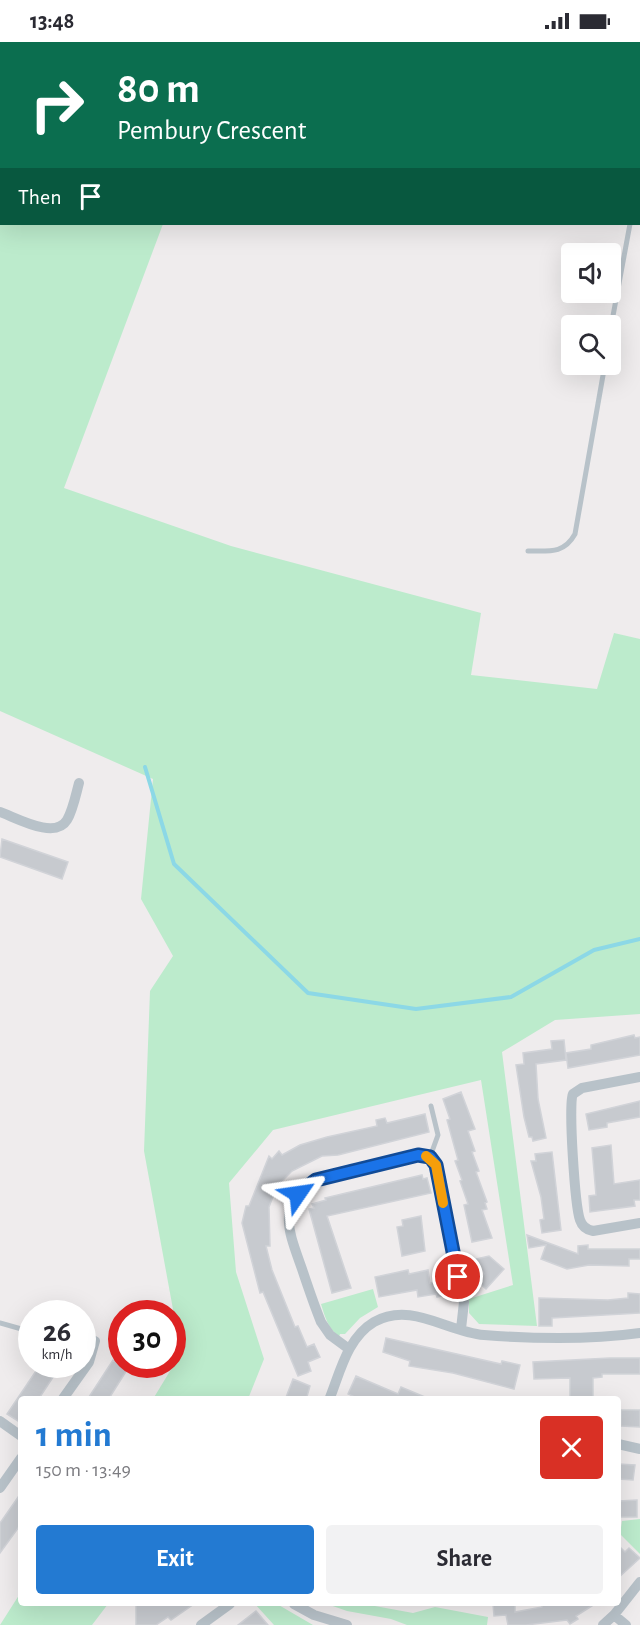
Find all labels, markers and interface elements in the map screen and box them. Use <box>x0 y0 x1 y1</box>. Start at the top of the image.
text: 13:48 <box>30 10 74 32</box>
icon: right <box>18 66 96 144</box>
text: 80 m <box>117 68 200 110</box>
text: Pembury Crescent <box>117 117 306 144</box>
icon: arrive <box>74 180 107 213</box>
text: Then <box>18 186 62 208</box>
map controls <box>561 243 621 375</box>
button: sound <box>561 243 621 303</box>
button: search <box>561 315 621 375</box>
position arrow <box>266 1162 330 1226</box>
pin <box>432 1251 483 1302</box>
icon: arrive <box>441 1260 474 1293</box>
speed limit sign: 30 <box>108 1300 186 1378</box>
text: 26 <box>43 1317 71 1347</box>
text: km/h <box>42 1347 72 1362</box>
button: close <box>540 1416 603 1479</box>
text: 1 min <box>36 1417 112 1453</box>
text: 150 m · 13:49 <box>36 1460 131 1480</box>
button: Exit <box>36 1525 314 1594</box>
button: Share <box>326 1525 603 1594</box>

